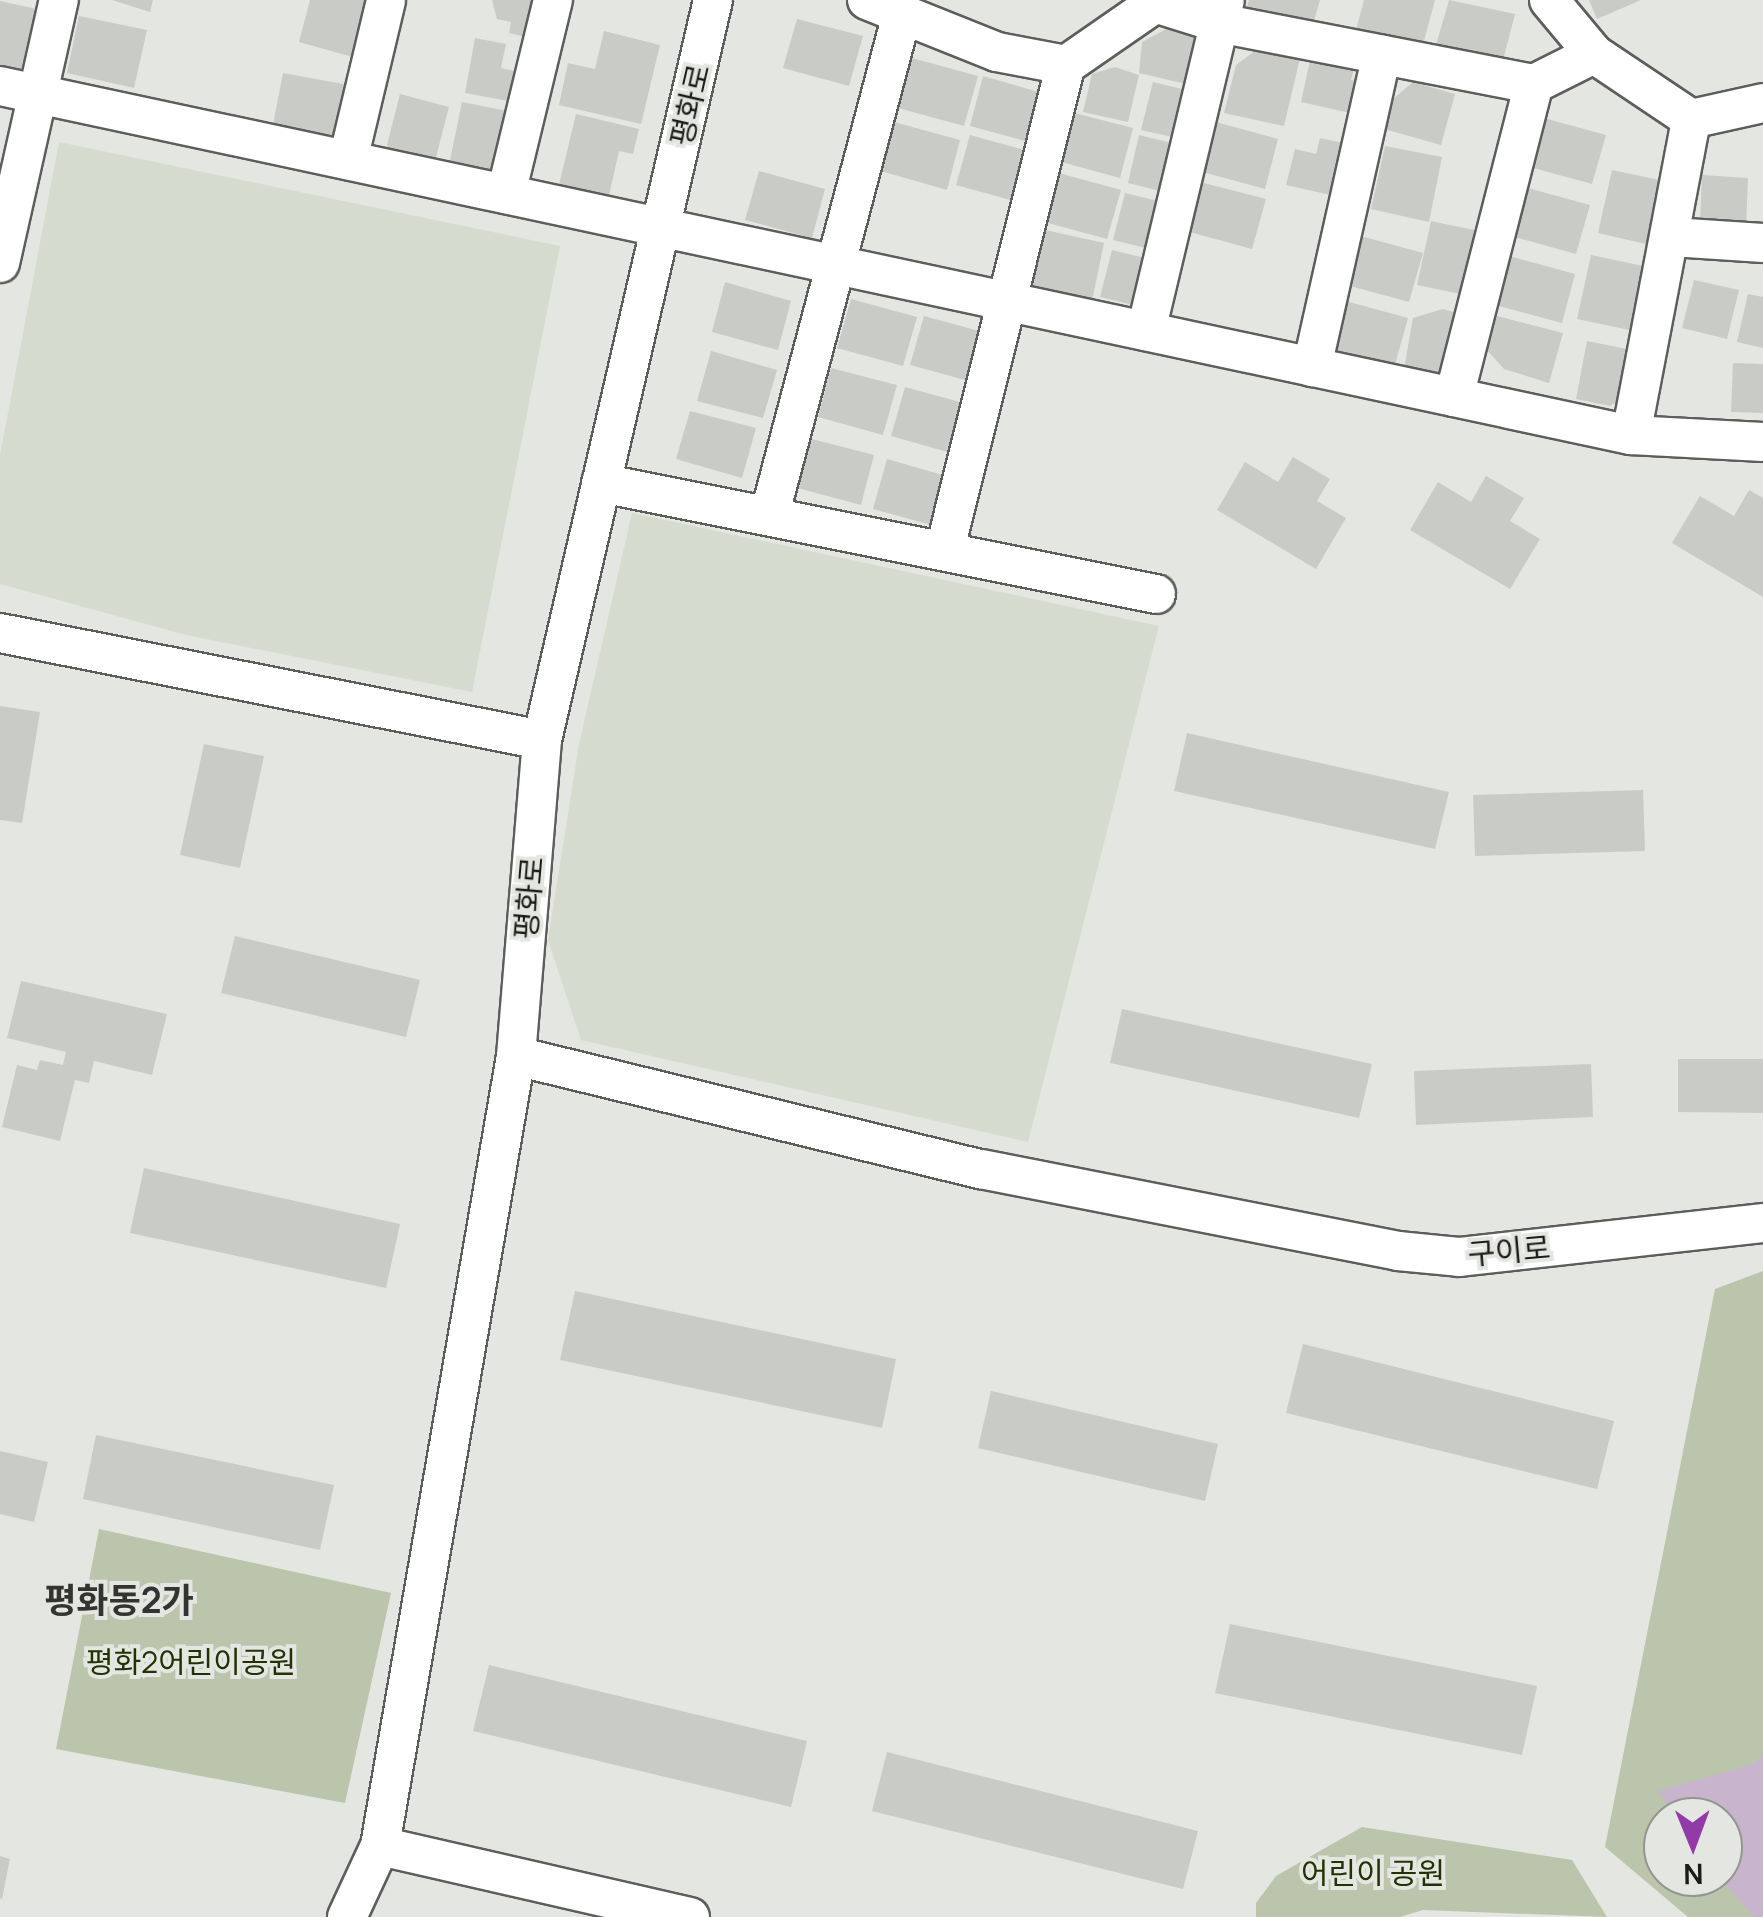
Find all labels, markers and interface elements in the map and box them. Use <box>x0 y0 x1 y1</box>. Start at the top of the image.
street label: 평화로 <box>663 61 717 149</box>
street label: 평화로 <box>507 855 551 941</box>
street label: 구이로 <box>1466 1229 1552 1273</box>
district label: 평화동2가 <box>44 1579 194 1621</box>
park label: 평화2어린이공원 <box>86 1644 296 1680</box>
north arrow <box>1643 1797 1743 1897</box>
park label: 어린이 공원 <box>1301 1855 1445 1891</box>
text: N <box>1683 1856 1704 1894</box>

